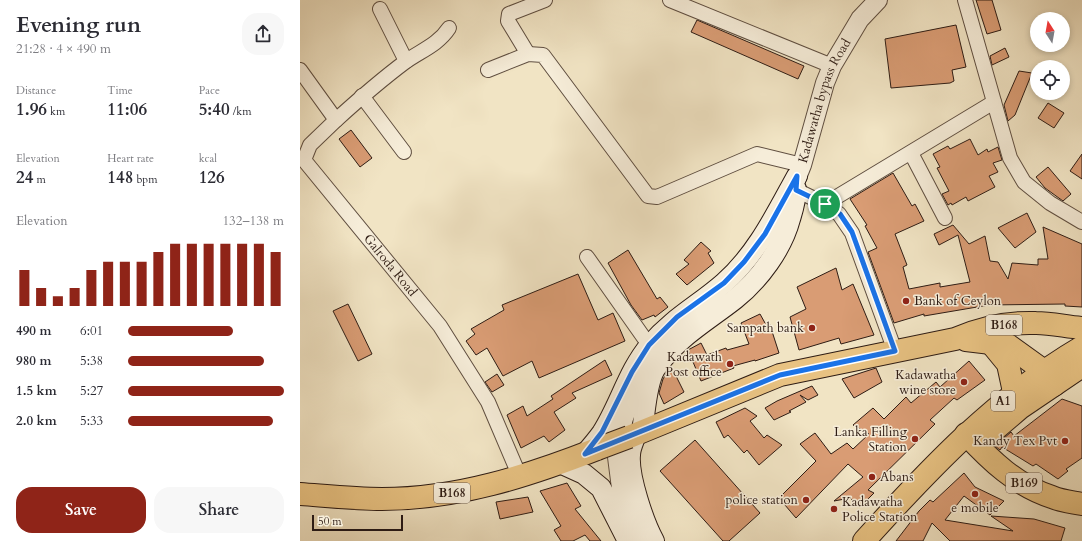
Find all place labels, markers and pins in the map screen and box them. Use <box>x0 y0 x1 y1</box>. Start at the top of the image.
pin <box>808 187 842 221</box>
place label: Bank of Ceylon <box>914 292 1002 310</box>
marker: Bank of Ceylon <box>901 296 911 306</box>
place label: Sampath bank <box>727 319 804 337</box>
marker: Sampath bank <box>807 323 817 333</box>
place label: Kadawath Post office <box>665 348 722 381</box>
marker: Kadawath Post office <box>725 359 735 369</box>
place label: Kadawatha wine store <box>895 366 956 399</box>
marker: Kadawatha wine store <box>959 377 969 387</box>
place label: Lanka Filling Station <box>834 423 908 456</box>
place label: Kandy Tex Pvt <box>973 432 1057 450</box>
marker: Lanka Filling Station <box>910 434 920 444</box>
marker: Kandy Tex Pvt <box>1060 436 1070 446</box>
place label: Abans <box>880 468 914 486</box>
marker: Abans <box>867 472 877 482</box>
marker: e mobile <box>970 489 980 499</box>
place label: police station <box>726 491 799 509</box>
place label: Kadawatha Police Station <box>842 493 918 526</box>
marker: police station <box>801 495 811 505</box>
place label: e mobile <box>951 499 999 517</box>
marker: Kadawatha Police Station <box>829 504 839 514</box>

